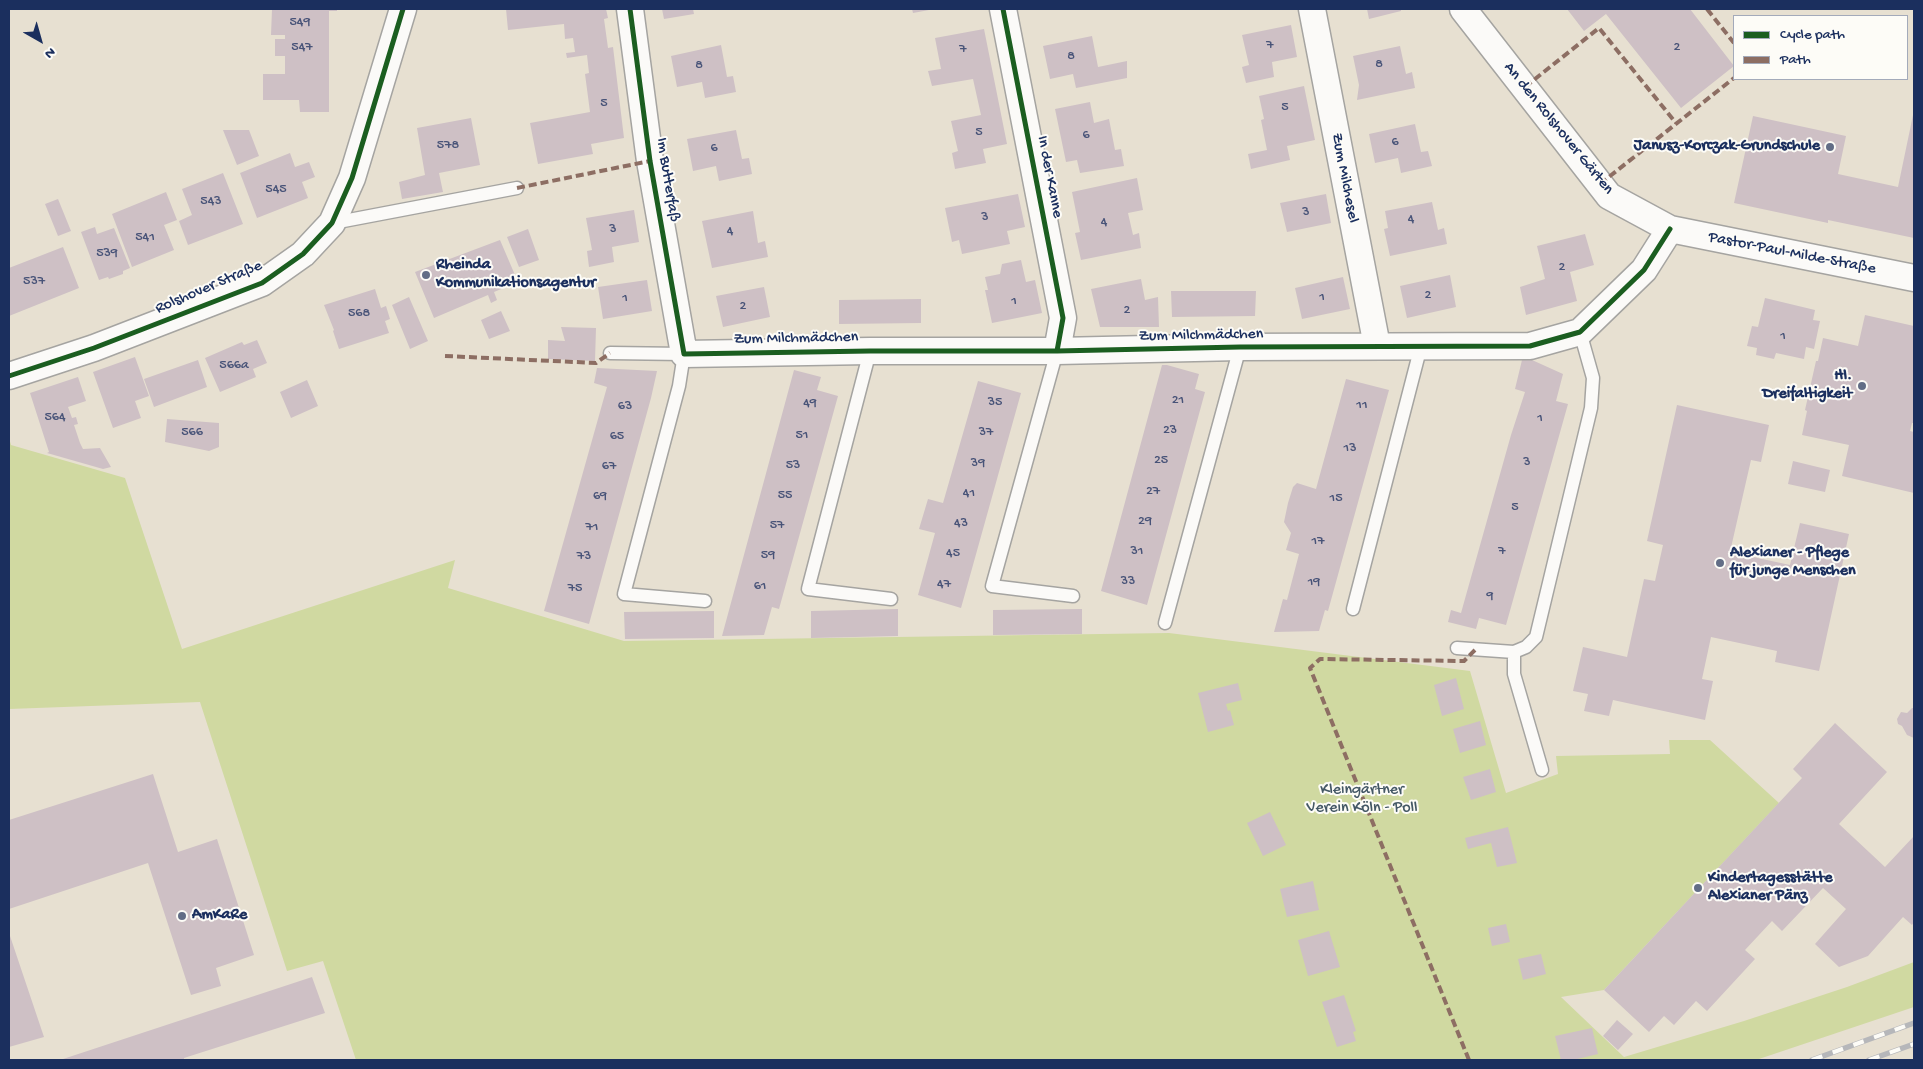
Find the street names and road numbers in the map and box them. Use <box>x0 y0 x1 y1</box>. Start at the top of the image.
street label: An den Rolshover Gärten <box>1499 59 1617 199</box>
street label: Zum Milchesel <box>1326 131 1362 225</box>
street label: In der Kanne <box>1032 134 1066 220</box>
street label: Im Butterfaß <box>651 136 683 224</box>
street label: Pastor-Paul-Milde-Straße <box>1707 228 1877 280</box>
street label: Rolshover Straße <box>153 257 265 319</box>
street label: Zum Milchmädchen <box>1139 325 1263 347</box>
street label: Zum Milchmädchen <box>734 328 858 350</box>

